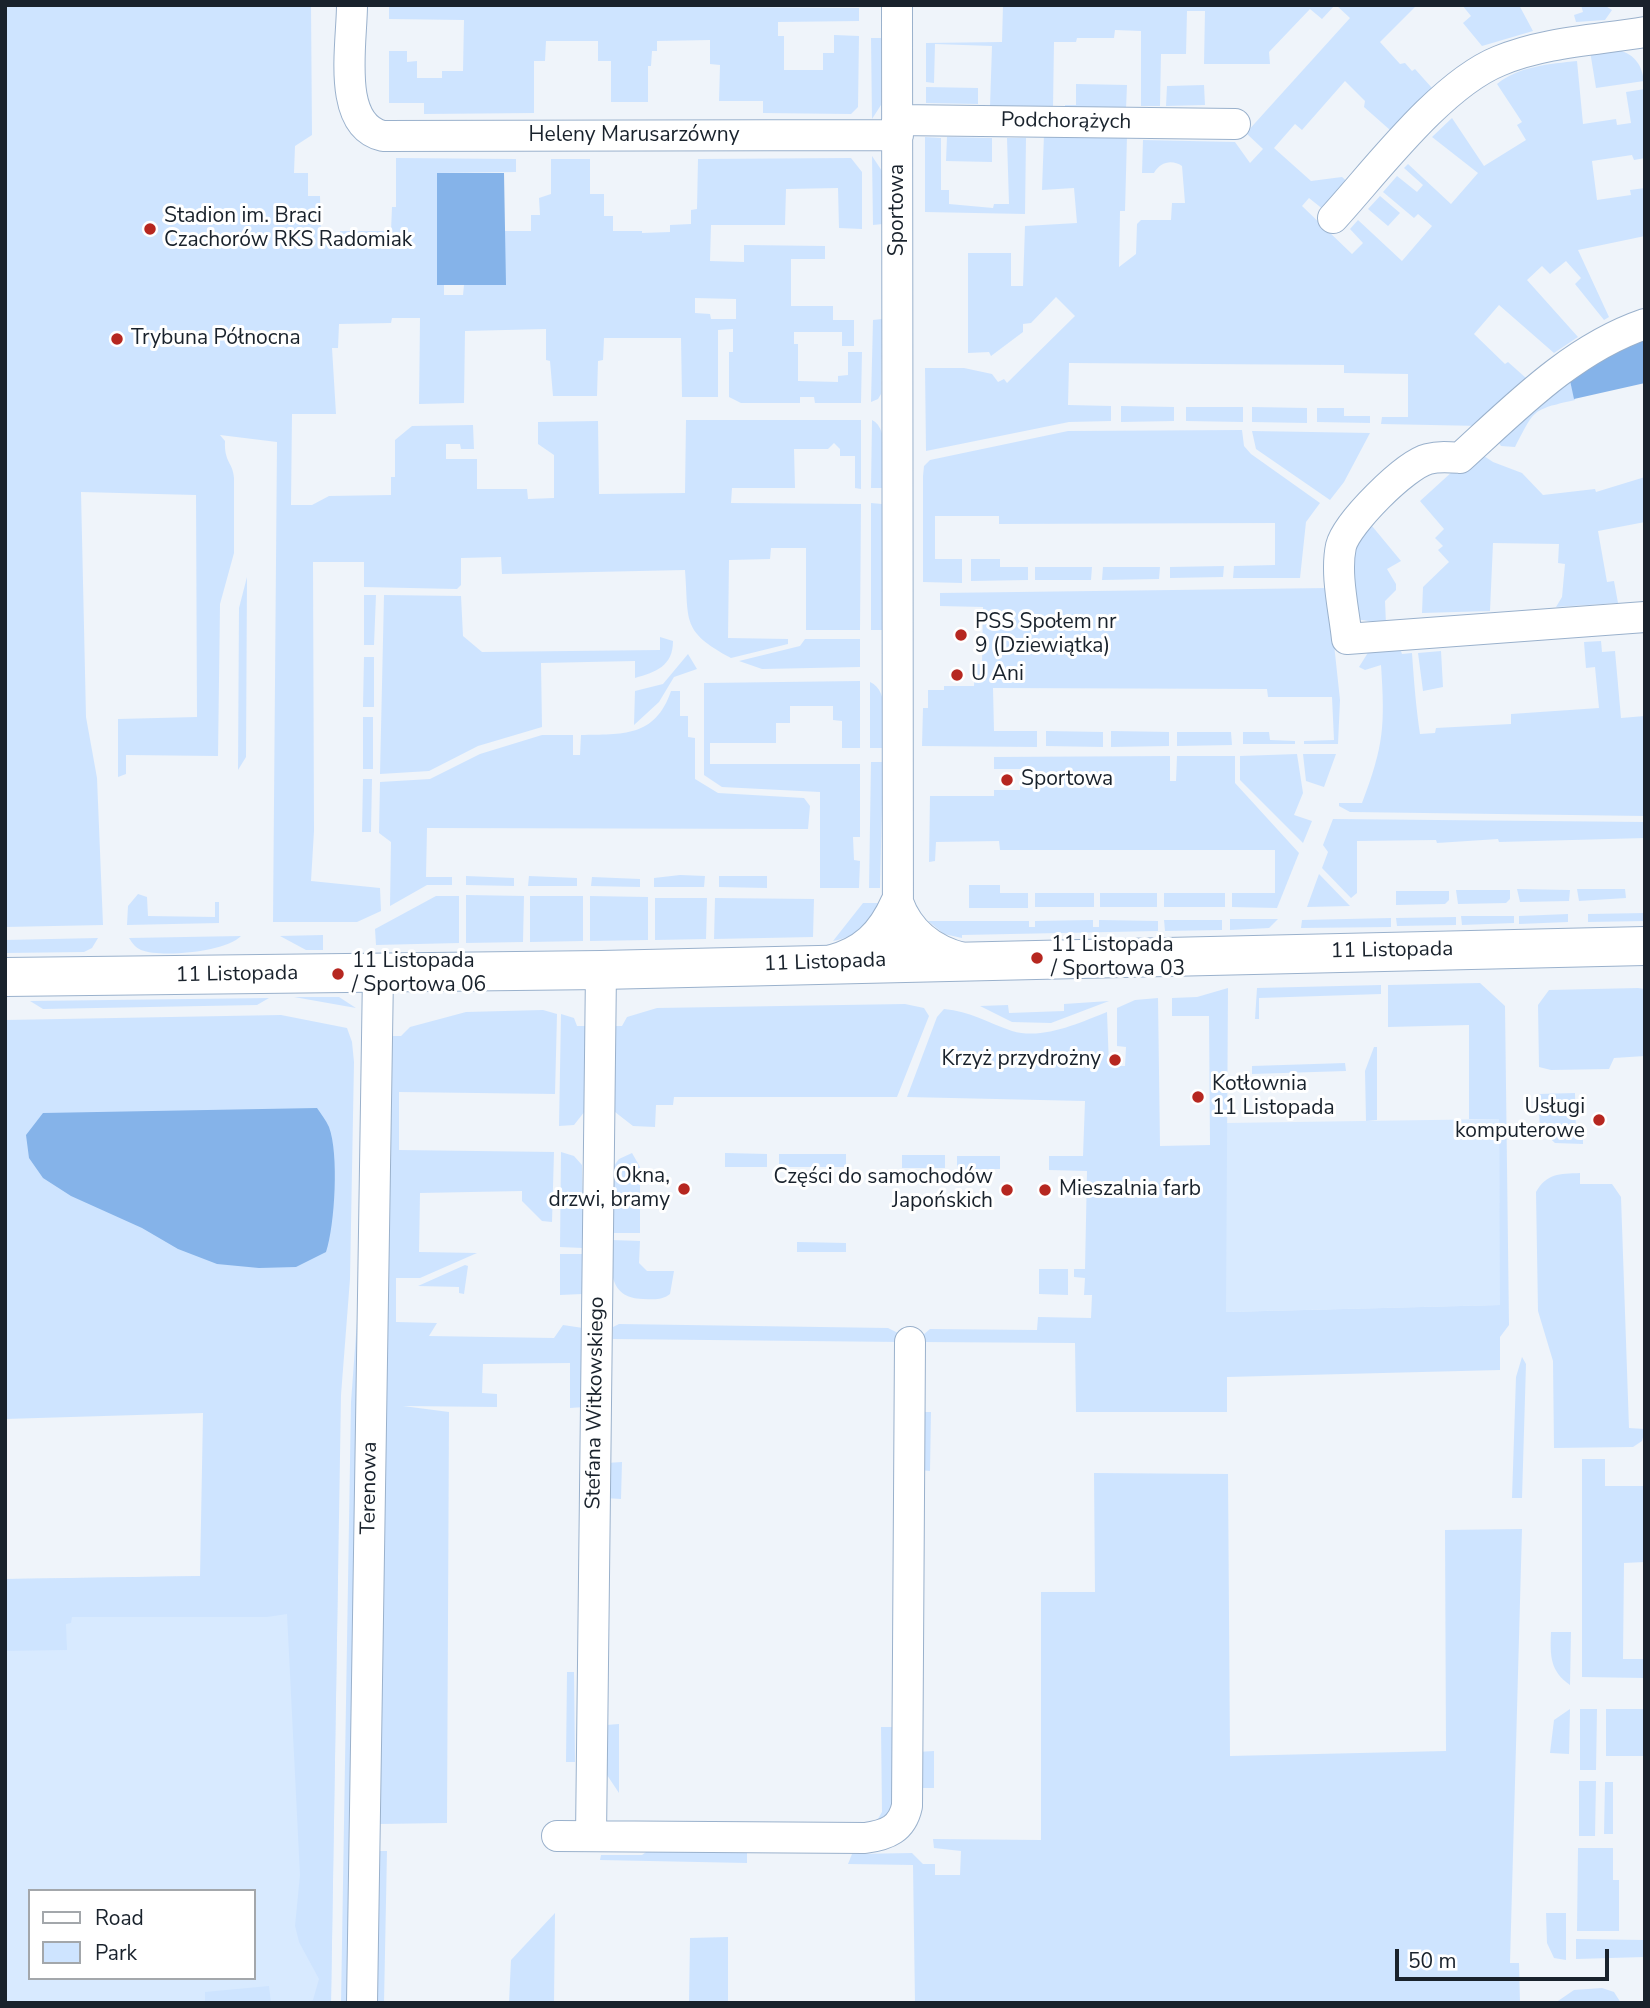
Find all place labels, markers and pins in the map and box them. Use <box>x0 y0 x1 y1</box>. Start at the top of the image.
place label: Stadion im. Braci Czachorów RKS Radomiak <box>164 204 412 254</box>
marker: Stadion im. Braci Czachorów RKS Radomiak <box>142 221 158 237</box>
place label: Trybuna Północna <box>131 326 301 352</box>
marker: Trybuna Północna <box>109 331 125 347</box>
place label: PSS Społem nr 9 (Dziewiątka) <box>975 610 1116 660</box>
marker: PSS Społem nr 9 (Dziewiątka) <box>953 627 969 643</box>
place label: U Ani <box>971 662 1024 688</box>
marker: U Ani <box>949 667 965 683</box>
place label: Sportowa <box>1021 767 1113 793</box>
marker: Sportowa <box>999 772 1015 788</box>
place label: 11 Listopada / Sportowa 03 <box>1051 933 1185 983</box>
place label: 11 Listopada / Sportowa 06 <box>352 949 486 999</box>
marker: 11 Listopada / Sportowa 03 <box>1029 950 1045 966</box>
marker: 11 Listopada / Sportowa 06 <box>330 966 346 982</box>
place label: Krzyż przydrożny <box>941 1047 1101 1073</box>
marker: Krzyż przydrożny <box>1107 1052 1123 1068</box>
place label: Kotłownia 11 Listopada <box>1212 1072 1335 1122</box>
marker: Kotłownia 11 Listopada <box>1190 1089 1206 1105</box>
place label: Usługi komputerowe <box>1455 1095 1585 1145</box>
marker: Usługi komputerowe <box>1591 1112 1607 1128</box>
place label: Okna, drzwi, bramy <box>548 1164 670 1214</box>
place label: Części do samochodów Japońskich <box>773 1165 993 1215</box>
place label: Mieszalnia farb <box>1059 1177 1201 1203</box>
marker: Okna, drzwi, bramy <box>676 1181 692 1197</box>
marker: Części do samochodów Japońskich <box>999 1182 1015 1198</box>
marker: Mieszalnia farb <box>1037 1182 1053 1198</box>

